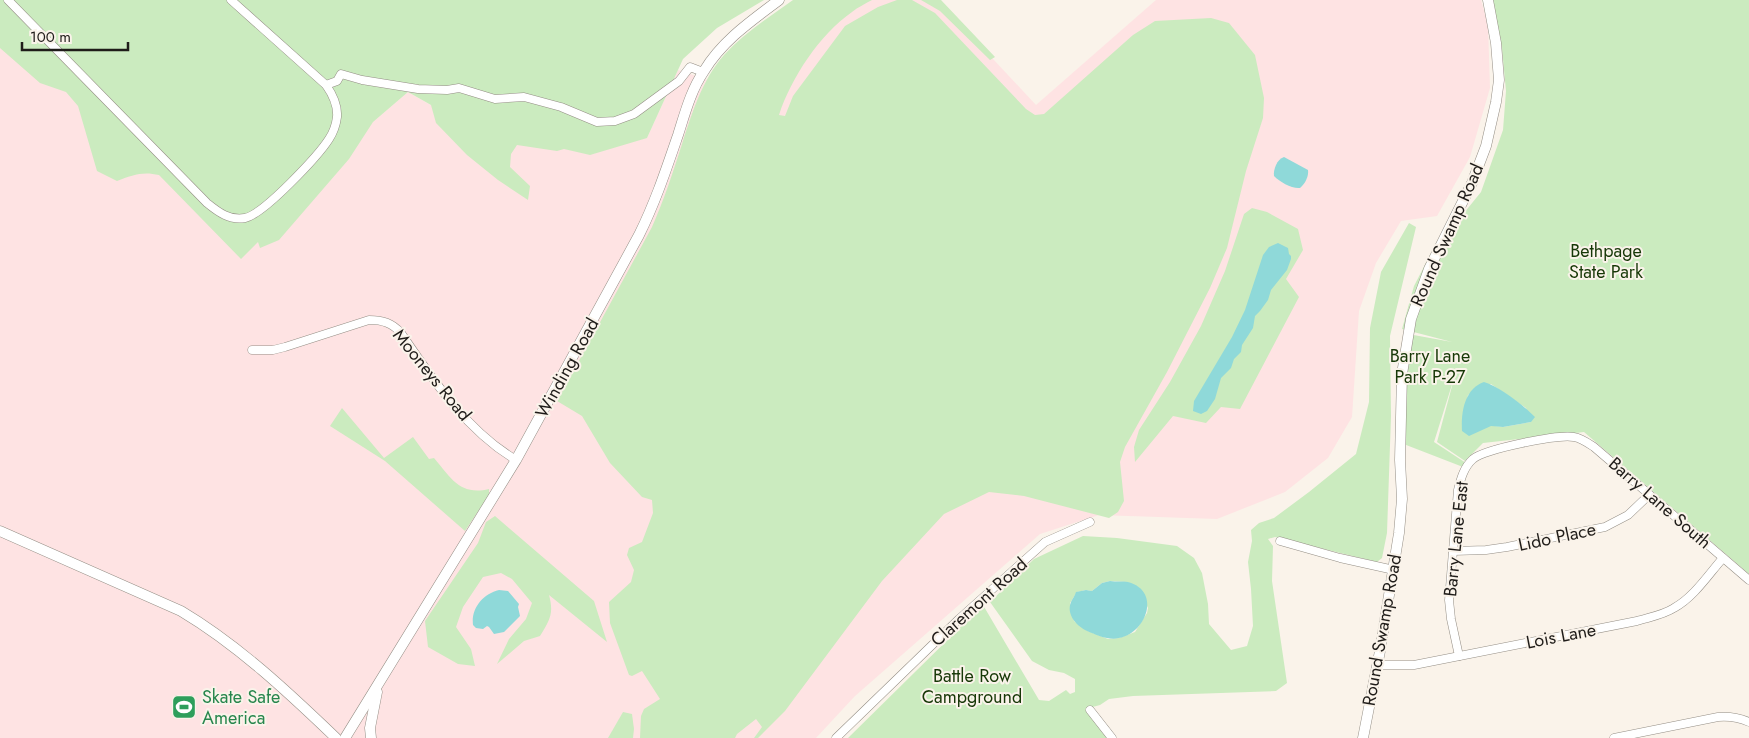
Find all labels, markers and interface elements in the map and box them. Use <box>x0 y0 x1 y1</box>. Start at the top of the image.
scale bar <box>22 20 129 52</box>
text: 100 m <box>30 26 71 48</box>
street label: Round Swamp Road <box>1404 159 1490 311</box>
park label: Bethpage State Park <box>1569 238 1643 285</box>
street label: Winding Road <box>529 313 605 423</box>
street label: Mooneys Road <box>387 323 477 427</box>
park label: Barry Lane Park P-27 <box>1390 343 1470 390</box>
street label: Barry Lane South <box>1603 451 1717 555</box>
street label: Barry Lane East <box>1437 479 1475 598</box>
street label: Lido Place <box>1516 516 1598 558</box>
street label: Claremont Road <box>925 551 1033 653</box>
street label: Round Swamp Road <box>1356 552 1408 708</box>
street label: Lois Lane <box>1524 616 1598 656</box>
park label: Battle Row Campground <box>922 663 1022 710</box>
place label: Skate Safe America <box>202 684 280 731</box>
sports icon: Skate Safe America <box>171 694 197 720</box>

